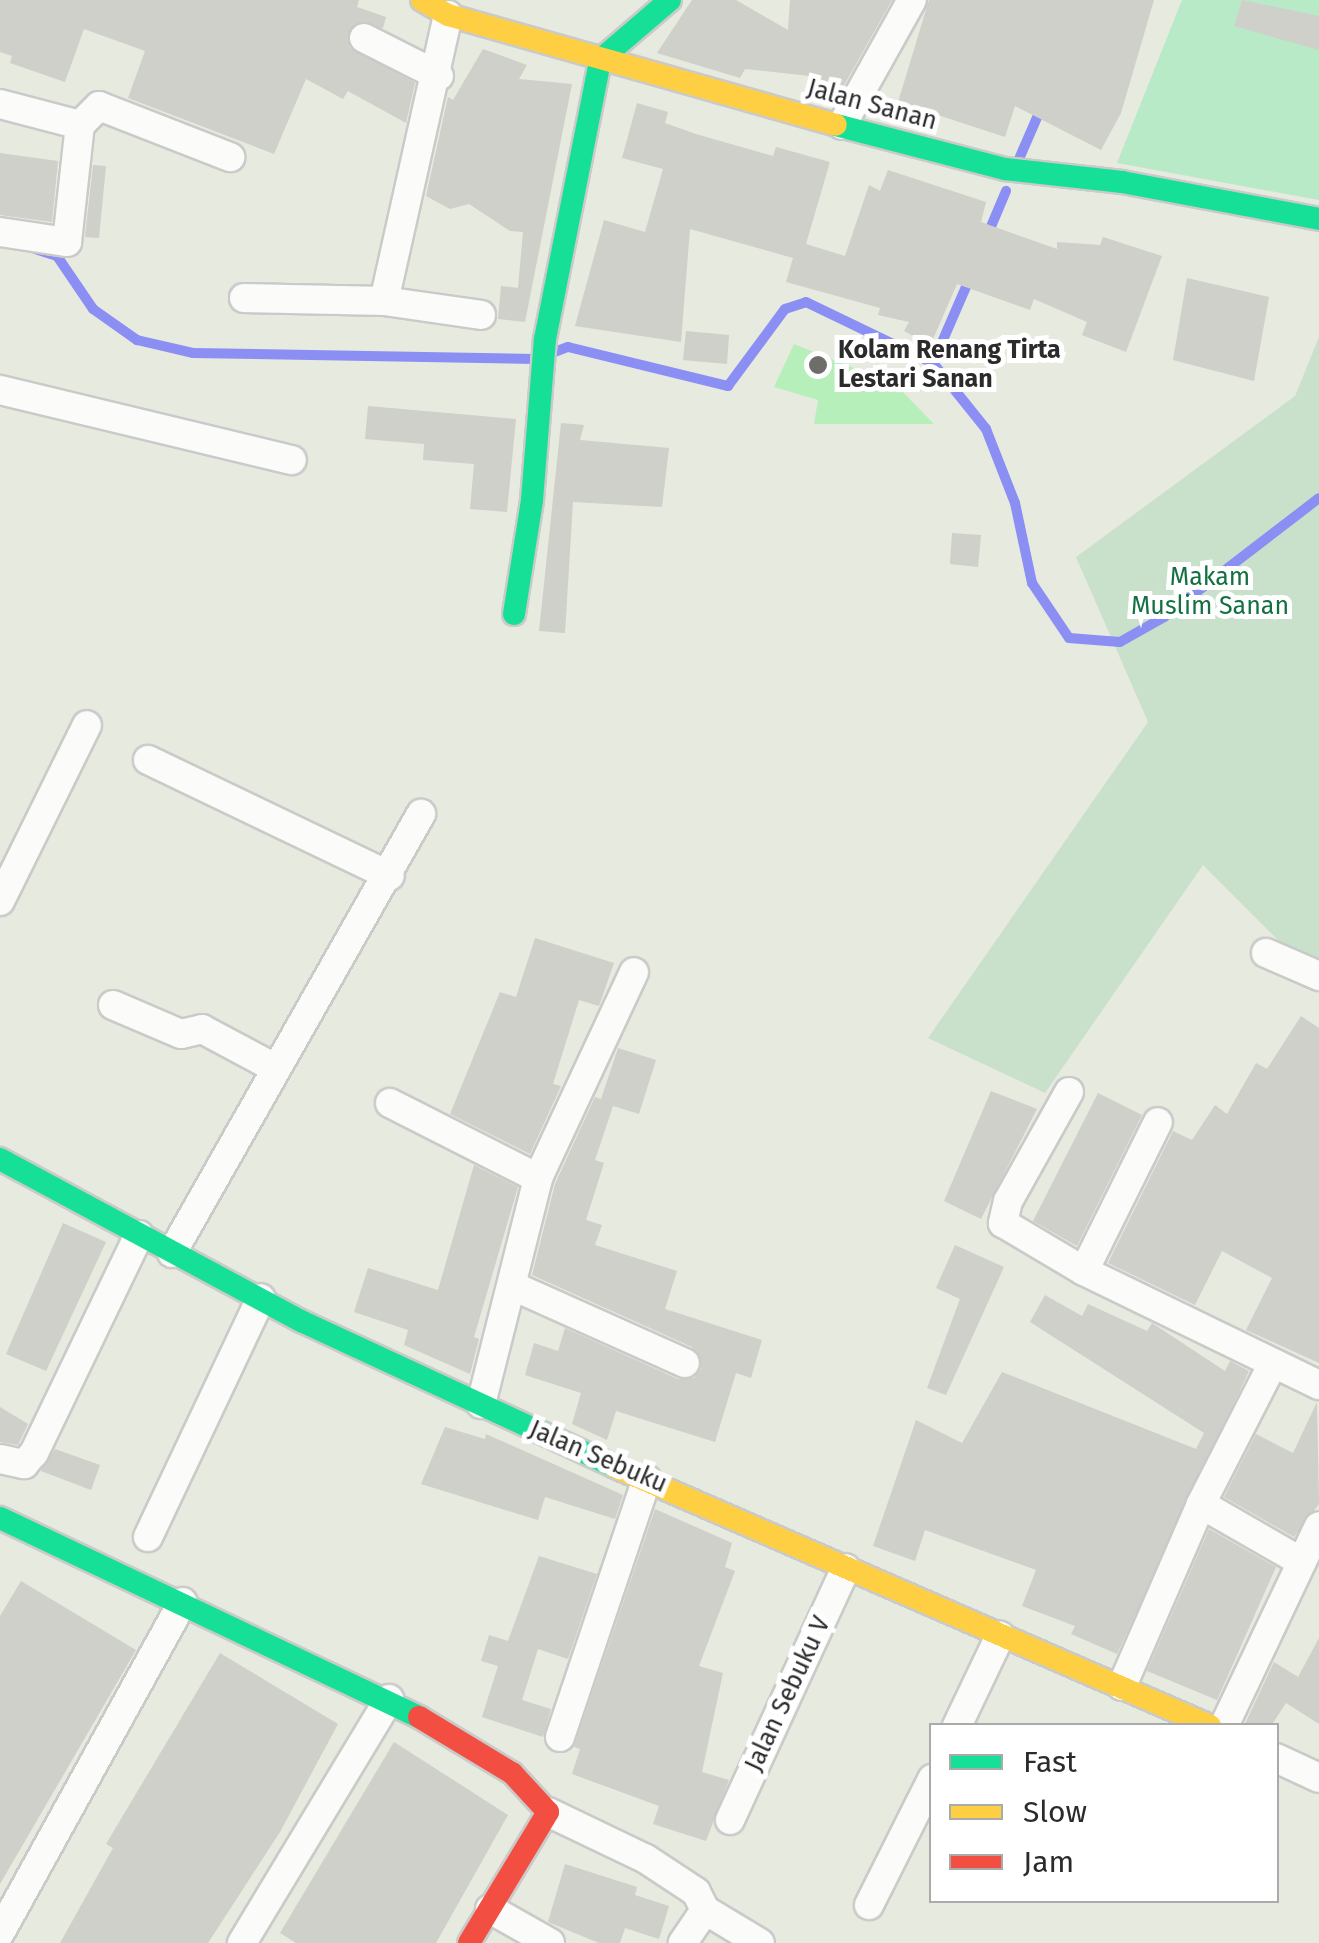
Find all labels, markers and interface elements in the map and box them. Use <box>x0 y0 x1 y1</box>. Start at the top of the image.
street label: Jalan Sanan <box>804 73 940 137</box>
place label: Kolam Renang Tirta Lestari Sanan <box>838 336 1061 395</box>
marker: Kolam Renang Tirta Lestari Sanan <box>807 354 829 376</box>
park label: Makam Muslim Sanan <box>1131 563 1289 622</box>
street label: Jalan Sebuku <box>525 1414 671 1500</box>
street label: Jalan Sebuku V <box>739 1612 837 1776</box>
legend <box>929 1723 1279 1903</box>
text: Fast <box>1023 1744 1077 1780</box>
text: Slow <box>1023 1794 1087 1830</box>
text: Jam <box>1023 1844 1074 1880</box>

